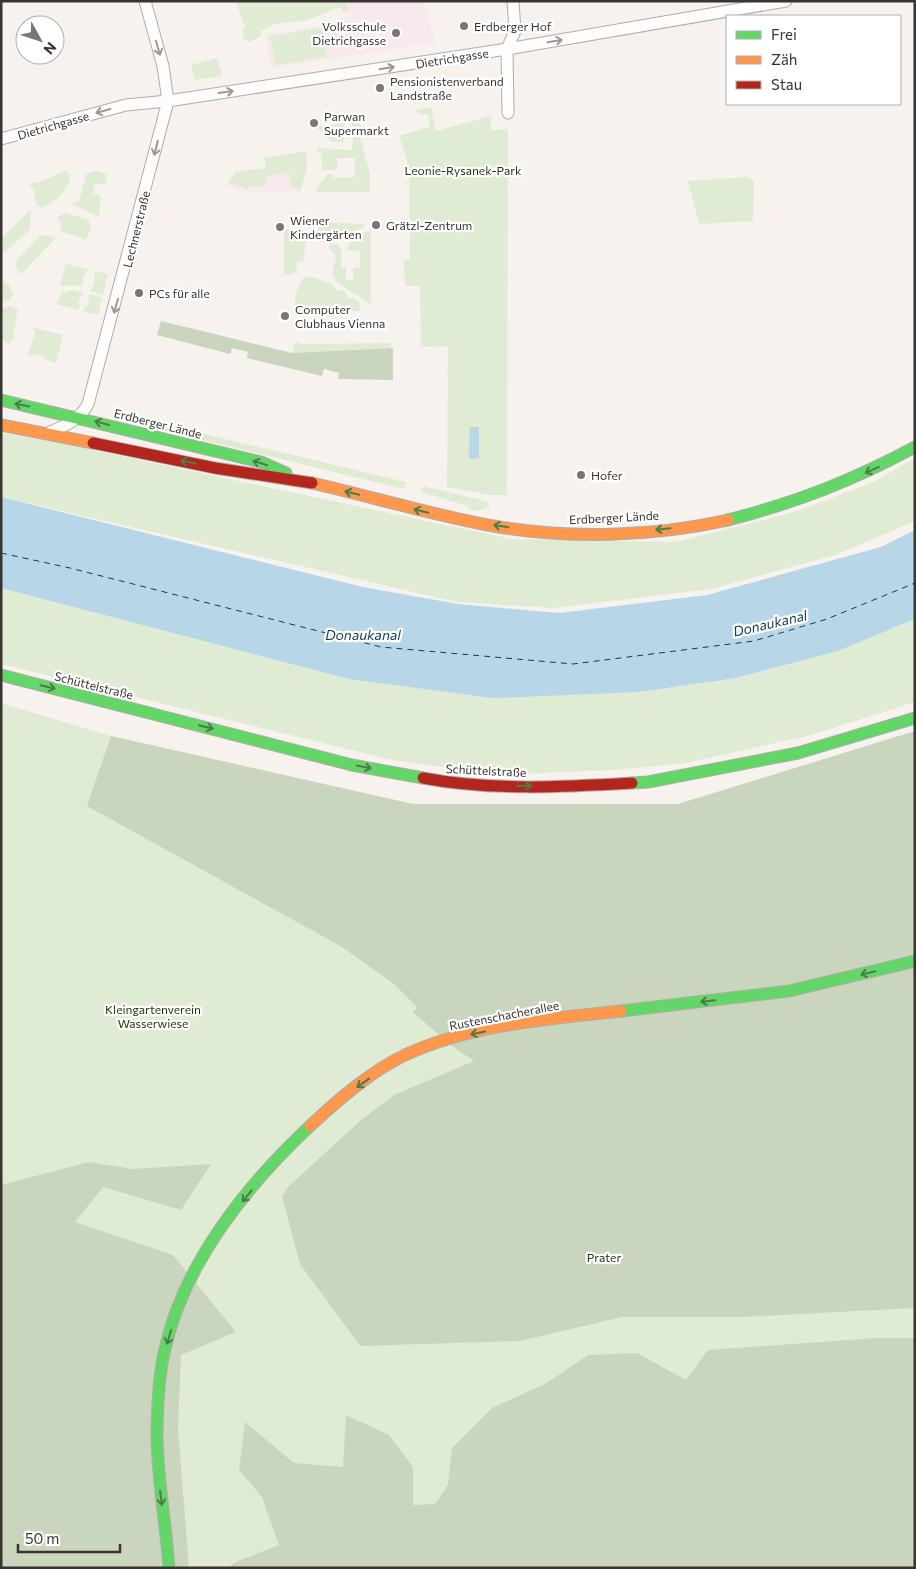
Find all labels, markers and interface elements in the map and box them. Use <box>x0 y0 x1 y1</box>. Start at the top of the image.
north arrow <box>15 15 65 65</box>
legend <box>726 15 901 105</box>
place label: Volksschule Dietrichgasse <box>312 19 386 47</box>
place label: Erdberger Hof <box>474 19 552 33</box>
marker: Erdberger Hof <box>458 20 470 32</box>
text: Frei <box>771 25 797 43</box>
marker: Volksschule Dietrichgasse <box>390 27 402 39</box>
one-way arrow <box>546 36 562 46</box>
text: N <box>40 39 60 58</box>
one-way arrow <box>153 40 163 56</box>
street label: Dietrichgasse <box>415 45 489 71</box>
text: Zäh <box>771 50 797 68</box>
one-way arrow <box>379 62 395 72</box>
place label: Pensionistenverband Landstraße <box>390 74 504 102</box>
text: Stau <box>771 75 802 93</box>
marker: Pensionistenverband Landstraße <box>374 82 386 94</box>
one-way arrow <box>218 87 234 97</box>
one-way arrow <box>95 107 111 117</box>
street label: Dietrichgasse <box>16 108 90 142</box>
place label: Parwan Supermarkt <box>324 109 389 137</box>
marker: Parwan Supermarkt <box>308 117 320 129</box>
one-way arrow <box>151 140 160 156</box>
park label: Leonie-Rysanek-Park <box>404 163 522 177</box>
street label: Lechnerstraße <box>120 189 152 269</box>
place label: Wiener Kindergärten <box>290 213 362 241</box>
place label: Grätzl-Zentrum <box>386 218 472 232</box>
marker: Grätzl-Zentrum <box>370 219 382 231</box>
marker: Wiener Kindergärten <box>274 221 286 233</box>
place label: PCs für alle <box>149 286 210 300</box>
marker: PCs für alle <box>133 287 145 299</box>
one-way arrow <box>110 297 120 313</box>
place label: Computer Clubhaus Vienna <box>295 302 385 330</box>
marker: Computer Clubhaus Vienna <box>279 310 291 322</box>
one-way arrow <box>14 400 30 409</box>
street label: Erdberger Lände <box>113 405 203 441</box>
one-way arrow <box>95 418 111 428</box>
one-way arrow <box>180 457 196 466</box>
one-way arrow <box>252 457 268 467</box>
one-way arrow <box>865 465 880 475</box>
place label: Hofer <box>591 468 623 482</box>
marker: Hofer <box>575 469 587 481</box>
one-way arrow <box>344 488 360 498</box>
one-way arrow <box>414 506 430 515</box>
street label: Erdberger Lände <box>569 508 659 526</box>
one-way arrow <box>493 521 509 531</box>
one-way arrow <box>655 524 671 534</box>
water label: Donaukanal <box>731 606 809 640</box>
water label: Donaukanal <box>325 626 401 643</box>
street label: Schüttelstraße <box>53 668 135 702</box>
one-way arrow <box>40 683 56 693</box>
one-way arrow <box>198 723 214 733</box>
street label: Schüttelstraße <box>445 761 527 779</box>
one-way arrow <box>355 763 371 772</box>
one-way arrow <box>516 781 532 791</box>
one-way arrow <box>860 969 876 978</box>
one-way arrow <box>700 996 716 1006</box>
street label: Rustenschacherallee <box>448 997 560 1033</box>
park label: Kleingartenverein Wasserwiese <box>105 1002 201 1030</box>
one-way arrow <box>470 1028 486 1038</box>
one-way arrow <box>356 1078 370 1088</box>
one-way arrow <box>241 1189 252 1202</box>
park label: Prater <box>587 1250 621 1264</box>
one-way arrow <box>163 1328 173 1344</box>
one-way arrow <box>156 1490 166 1506</box>
scale bar <box>18 1522 120 1554</box>
text: 50 m <box>25 1529 59 1547</box>

